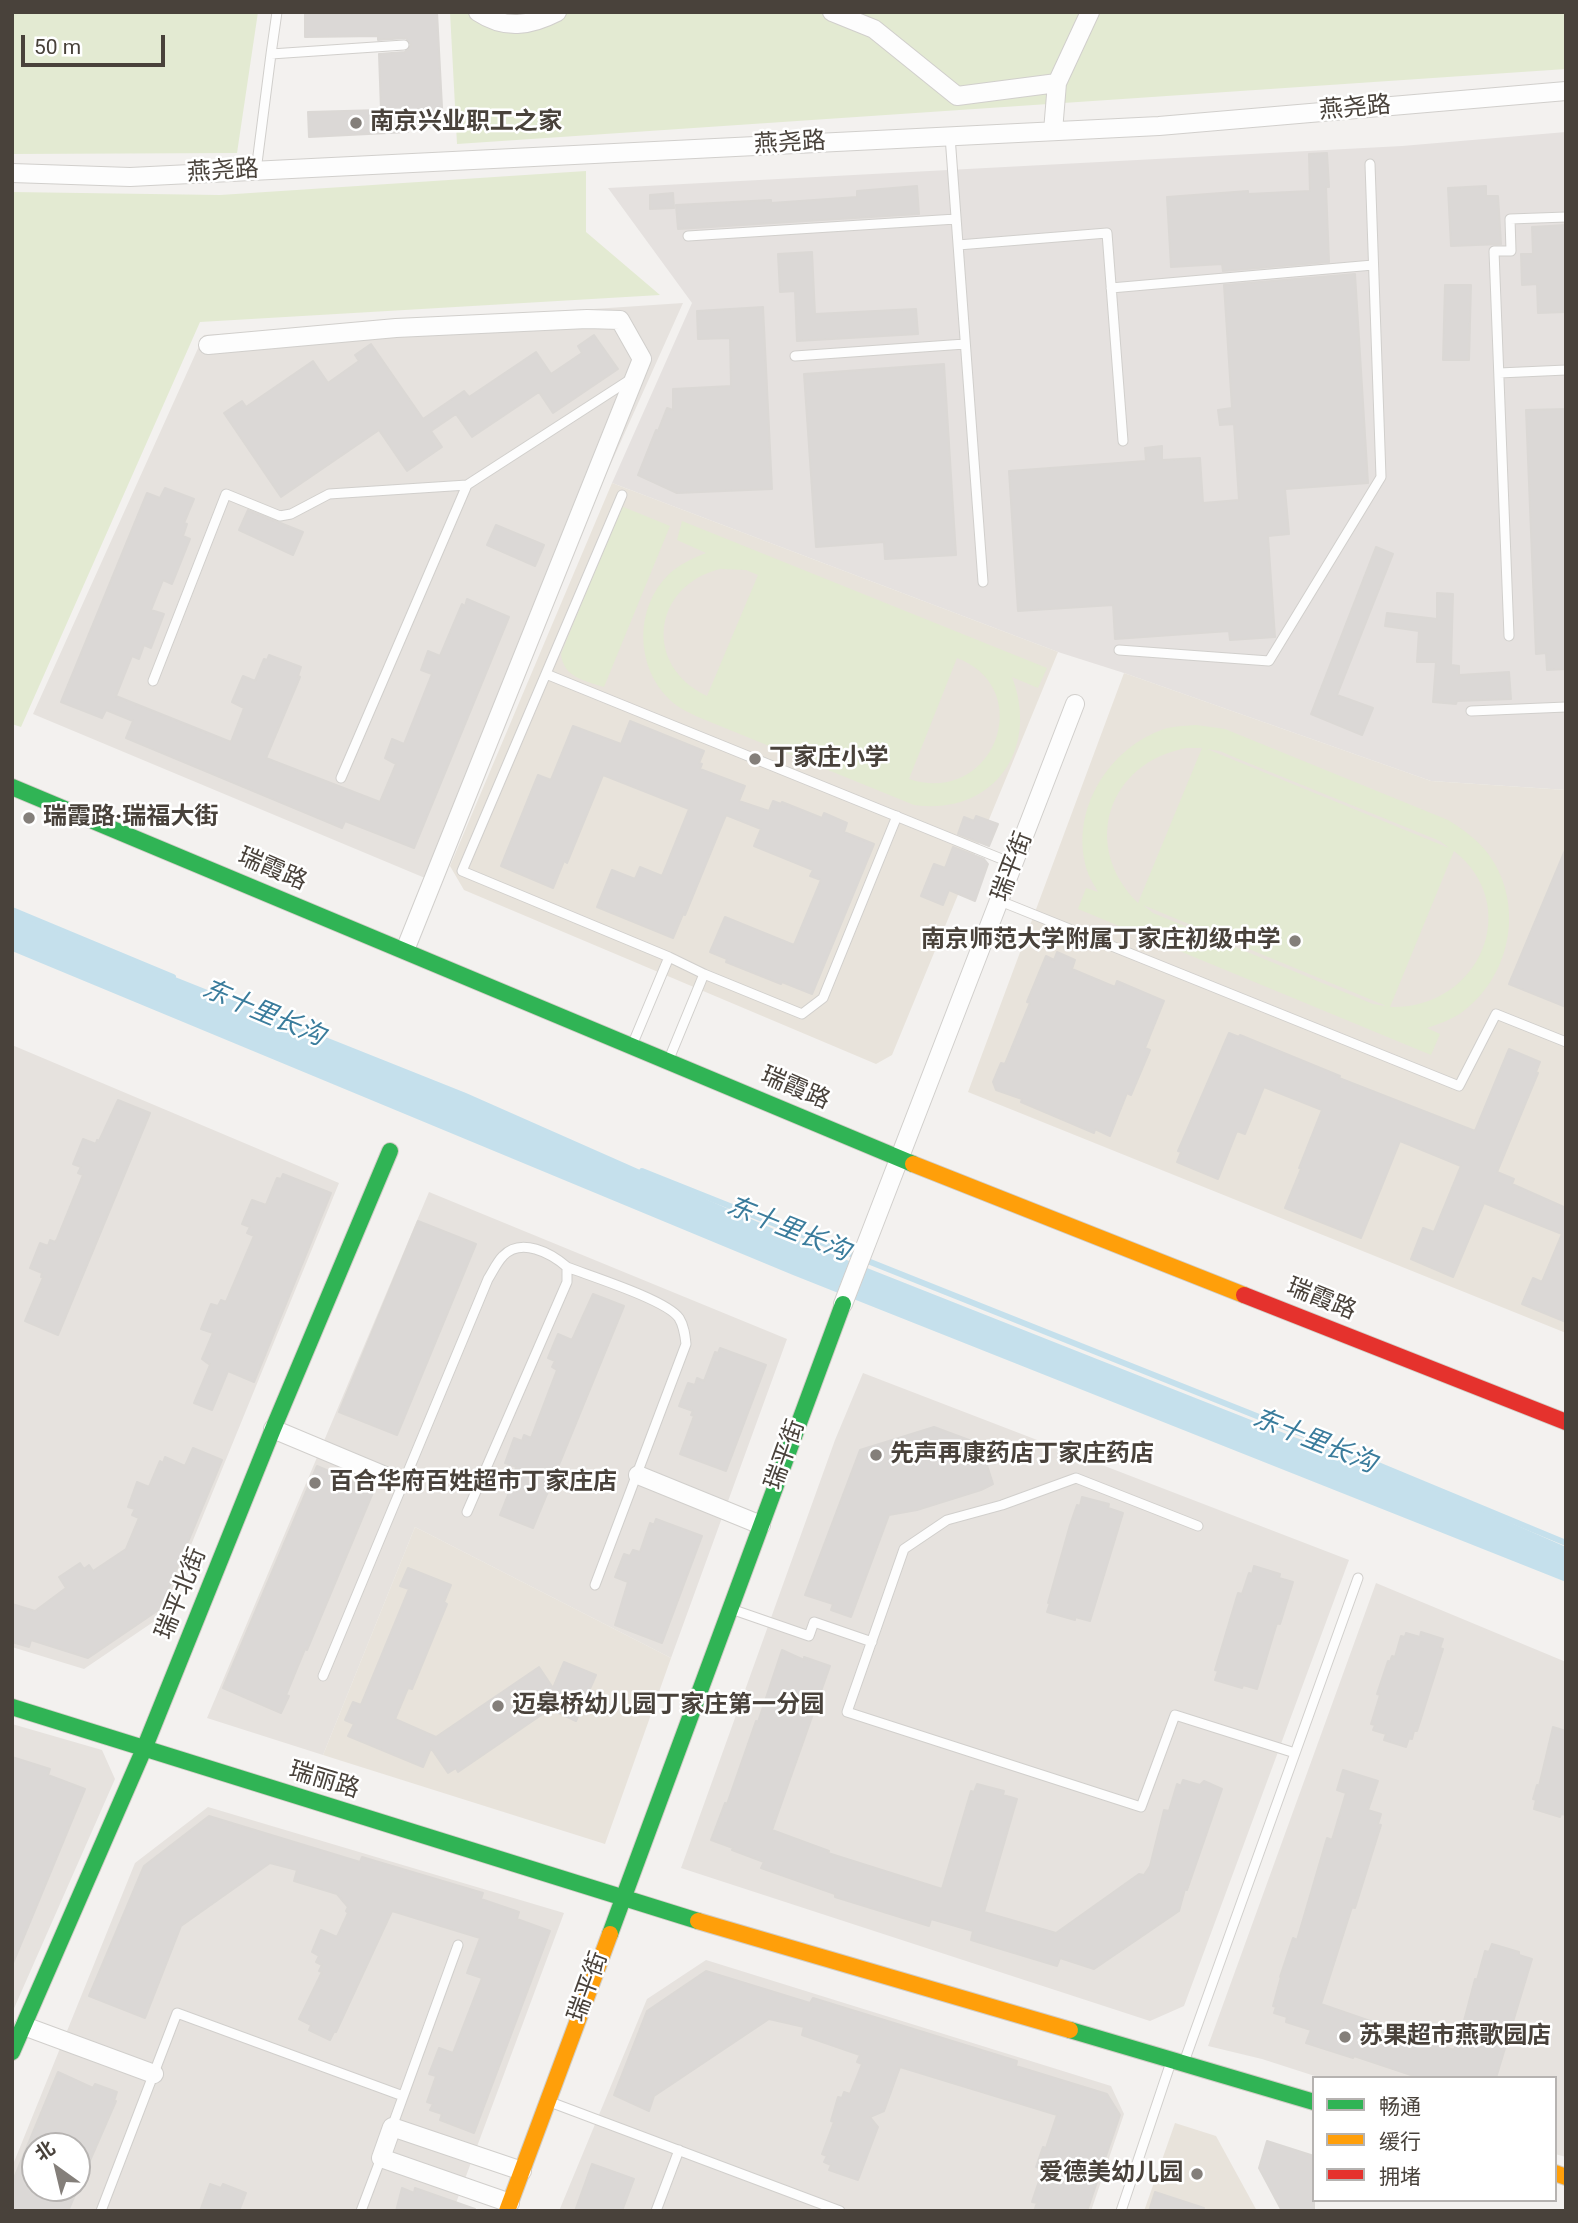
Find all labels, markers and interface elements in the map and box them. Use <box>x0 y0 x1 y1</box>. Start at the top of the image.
scale bar <box>24 21 168 65</box>
text: 50 m <box>34 35 81 59</box>
street label: 燕尧路 <box>1318 92 1392 126</box>
place label: 南京兴业职工之家 <box>370 109 562 137</box>
marker: 南京兴业职工之家 <box>348 115 364 131</box>
street label: 燕尧路 <box>753 128 827 160</box>
street label: 燕尧路 <box>186 156 260 188</box>
place label: 丁家庄小学 <box>769 745 889 773</box>
marker: 丁家庄小学 <box>747 751 763 767</box>
place label: 瑞霞路·瑞福大街 <box>43 804 218 832</box>
marker: 瑞霞路·瑞福大街 <box>21 810 37 826</box>
street label: 瑞平街 <box>987 828 1039 906</box>
street label: 瑞霞路 <box>233 843 311 897</box>
place label: 南京师范大学附属丁家庄初级中学 <box>921 927 1281 955</box>
marker: 南京师范大学附属丁家庄初级中学 <box>1287 933 1303 949</box>
water label: 东十里长沟 <box>197 974 329 1054</box>
street label: 瑞霞路 <box>756 1062 834 1116</box>
water label: 东十里长沟 <box>722 1191 854 1269</box>
street label: 瑞霞路 <box>1282 1273 1360 1327</box>
water label: 东十里长沟 <box>1248 1403 1380 1481</box>
street label: 瑞平街 <box>760 1416 812 1494</box>
place label: 先声再康药店丁家庄药店 <box>890 1441 1154 1469</box>
marker: 先声再康药店丁家庄药店 <box>868 1447 884 1463</box>
place label: 百合华府百姓超市丁家庄店 <box>329 1469 617 1497</box>
marker: 百合华府百姓超市丁家庄店 <box>307 1475 323 1491</box>
street label: 瑞平北街 <box>151 1544 213 1644</box>
place label: 迈皋桥幼儿园丁家庄第一分园 <box>512 1692 824 1720</box>
marker: 迈皋桥幼儿园丁家庄第一分园 <box>490 1698 506 1714</box>
street label: 瑞丽路 <box>285 1757 363 1805</box>
street label: 瑞平街 <box>563 1948 615 2026</box>
place label: 苏果超市燕歌园店 <box>1359 2023 1551 2051</box>
marker: 苏果超市燕歌园店 <box>1337 2029 1353 2045</box>
legend <box>1312 2076 1557 2202</box>
text: 畅通 <box>1379 2095 1421 2119</box>
text: 缓行 <box>1379 2130 1421 2154</box>
north arrow <box>21 2132 91 2202</box>
text: 北 <box>31 2136 59 2166</box>
place label: 爱德美幼儿园 <box>1039 2160 1183 2188</box>
text: 拥堵 <box>1379 2165 1421 2189</box>
marker: 爱德美幼儿园 <box>1189 2166 1205 2182</box>

